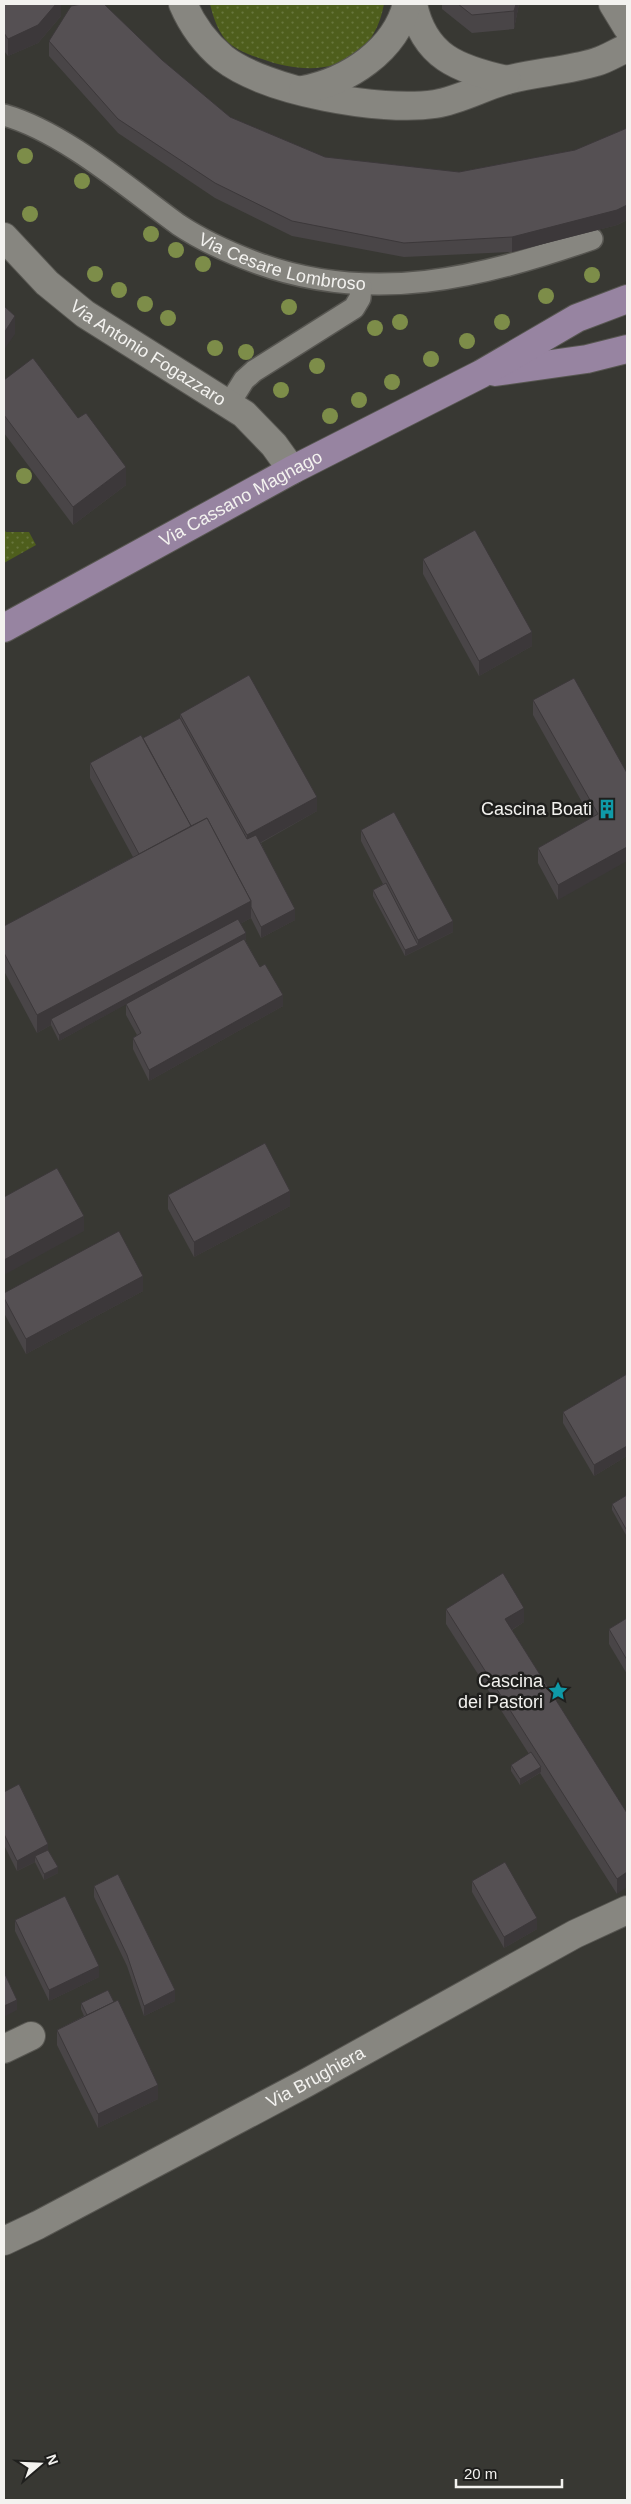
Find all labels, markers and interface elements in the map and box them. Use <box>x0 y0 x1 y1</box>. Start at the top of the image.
street label: Via Cesare Lombroso <box>195 229 366 294</box>
street label: Via Antonio Fogazzaro <box>66 296 230 410</box>
street label: Via Cassano Magnago <box>156 446 325 551</box>
building icon: Cascina Boati <box>596 798 618 820</box>
place label: Cascina Boati <box>481 799 592 819</box>
place label: Cascina dei Pastori <box>458 1671 544 1712</box>
place icon: Cascina dei Pastori <box>547 1680 569 1702</box>
street label: Via Brughiera <box>263 2042 369 2112</box>
north arrow <box>15 2439 65 2489</box>
text: N <box>43 2452 62 2467</box>
scale bar <box>456 2456 562 2488</box>
text: 20 m <box>464 2465 497 2482</box>

